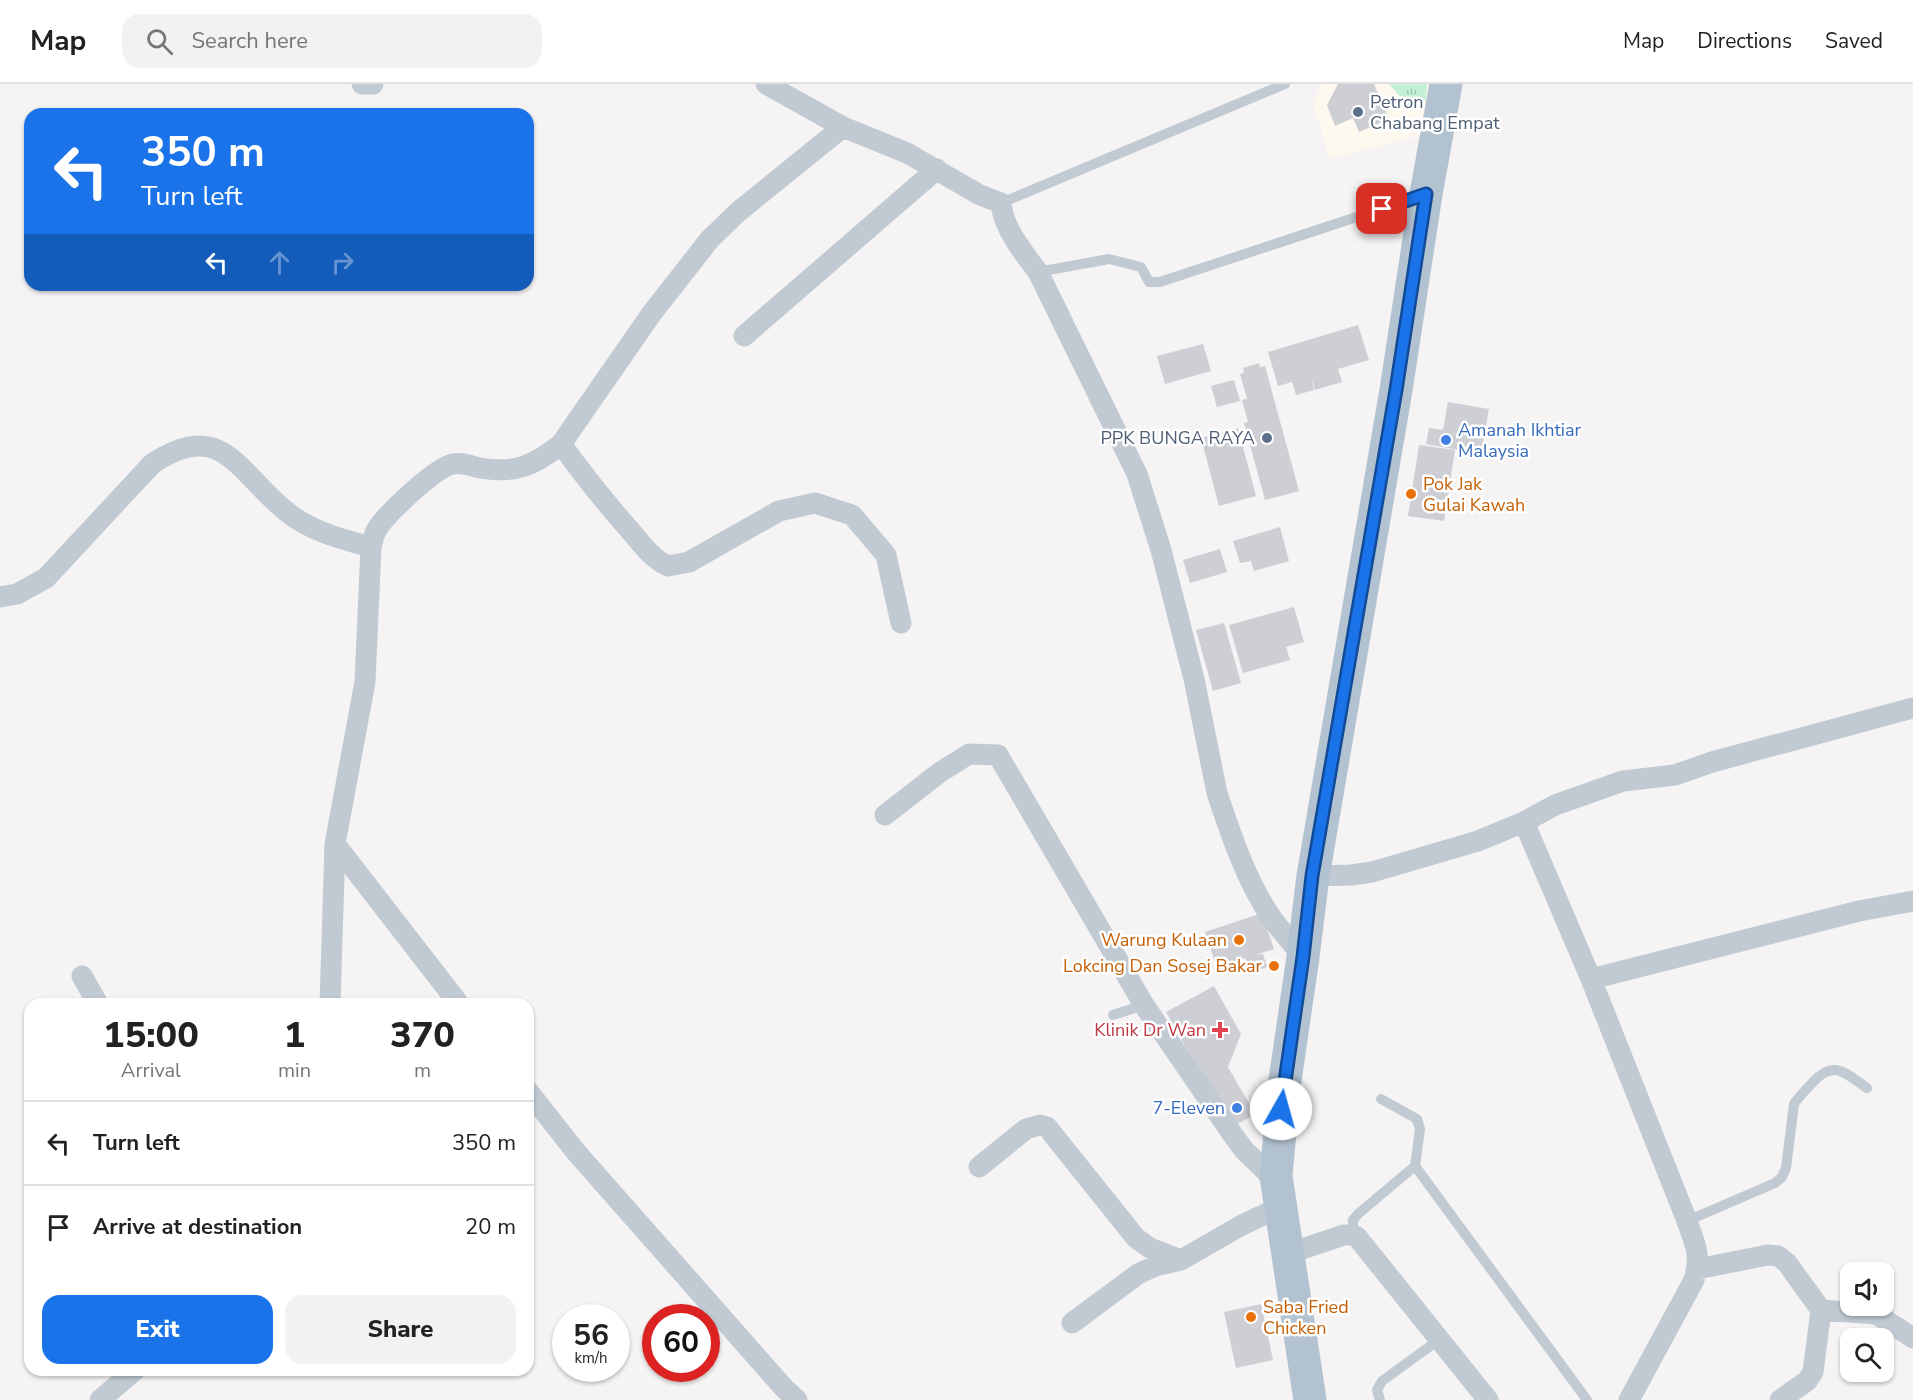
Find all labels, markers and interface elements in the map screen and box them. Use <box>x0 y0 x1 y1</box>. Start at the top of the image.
search box <box>122 14 542 68</box>
text: Map <box>30 22 86 60</box>
icon: search <box>143 25 176 58</box>
text: Search here <box>191 26 308 56</box>
text: Map <box>1623 27 1664 55</box>
text: Directions <box>1697 27 1792 55</box>
text: Saved <box>1825 27 1883 55</box>
place label: Petron Chabang Empat <box>1370 90 1500 135</box>
marker: Petron Chabang Empat <box>1351 105 1365 119</box>
text: 350 m <box>141 124 265 181</box>
icon: left <box>42 132 120 210</box>
text: Turn left <box>141 178 242 215</box>
pin <box>1356 183 1407 234</box>
icon: arrive <box>1365 192 1398 225</box>
icon: left <box>200 246 233 279</box>
icon: ahead <box>263 246 296 279</box>
icon: right <box>326 246 359 279</box>
place label: Amanah Ikhtiar Malaysia <box>1458 418 1582 463</box>
place label: PPK BUNGA RAYA <box>1100 426 1255 450</box>
marker: PPK BUNGA RAYA <box>1260 431 1274 445</box>
marker: Amanah Ikhtiar Malaysia <box>1439 433 1453 447</box>
place label: Pok Jak Gulai Kawah <box>1423 472 1525 517</box>
marker: Pok Jak Gulai Kawah <box>1404 487 1418 501</box>
place label: Warung Kulaan <box>1101 928 1227 952</box>
marker: Warung Kulaan <box>1232 933 1246 947</box>
place label: Lokcing Dan Sosej Bakar <box>1063 954 1263 978</box>
marker: Lokcing Dan Sosej Bakar <box>1267 959 1281 973</box>
text: 15:00 <box>103 1011 199 1060</box>
text: 1 <box>284 1011 305 1060</box>
text: 370 <box>390 1011 455 1060</box>
place label: Klinik Dr Wan <box>1094 1018 1206 1042</box>
marker: Klinik Dr Wan <box>1211 1021 1229 1039</box>
text: Arrival <box>121 1057 181 1084</box>
text: min <box>278 1057 311 1084</box>
text: m <box>414 1057 431 1084</box>
position arrow <box>1249 1077 1313 1141</box>
place label: 7-Eleven <box>1152 1096 1225 1120</box>
marker: 7-Eleven <box>1230 1101 1244 1115</box>
icon: left <box>42 1127 75 1160</box>
text: Turn left <box>93 1128 180 1158</box>
text: 350 m <box>452 1128 516 1158</box>
icon: arrive <box>42 1211 75 1244</box>
text: Arrive at destination <box>93 1212 302 1242</box>
text: 20 m <box>465 1212 516 1242</box>
map controls <box>1840 1262 1894 1382</box>
button: sound <box>1840 1262 1894 1316</box>
button: Exit <box>42 1295 273 1364</box>
button: Share <box>285 1295 516 1364</box>
place label: Saba Fried Chicken <box>1263 1295 1349 1340</box>
speed limit sign: 60 <box>642 1304 720 1382</box>
marker: Saba Fried Chicken <box>1244 1310 1258 1324</box>
text: 56 <box>573 1315 609 1356</box>
button: search <box>1840 1328 1894 1382</box>
text: km/h <box>574 1348 608 1368</box>

